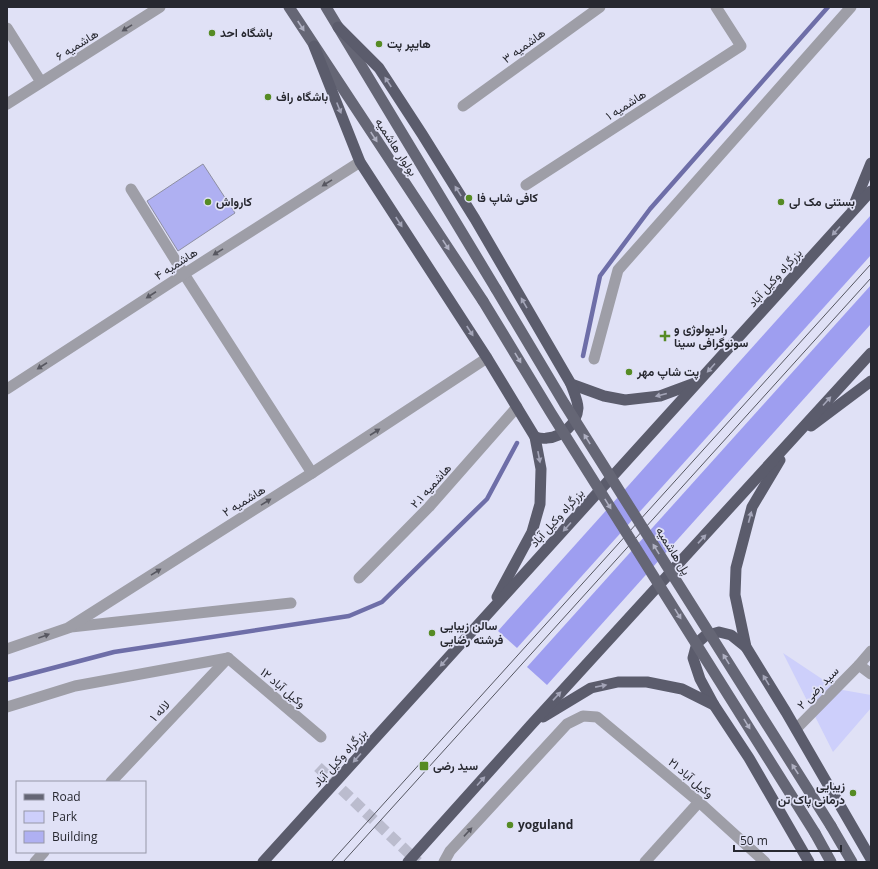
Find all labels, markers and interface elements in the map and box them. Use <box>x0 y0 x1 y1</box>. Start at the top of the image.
one-way arrow <box>298 20 305 32</box>
one-way arrow <box>122 24 132 32</box>
place label: باشگاه احد <box>220 24 273 41</box>
street label: هاشمیه ۳ <box>499 24 549 67</box>
street label: هاشمیه ۶ <box>52 25 101 64</box>
marker: باشگاه احد <box>207 28 217 38</box>
place label: هایپر پت <box>387 35 431 52</box>
marker: هایپر پت <box>374 39 384 49</box>
one-way arrow <box>384 77 392 87</box>
street label: هاشمیه ۱ <box>602 85 649 124</box>
place label: باشگاه راف <box>276 88 329 105</box>
marker: باشگاه راف <box>263 92 273 102</box>
one-way arrow <box>336 102 342 114</box>
street label: بولوار هاشمیه <box>371 114 422 179</box>
one-way arrow <box>370 131 378 142</box>
one-way arrow <box>321 179 333 186</box>
one-way arrow <box>454 186 461 197</box>
place label: کافی شاپ فا <box>477 189 539 206</box>
place label: کارواش <box>216 193 253 210</box>
marker: کافی شاپ فا <box>464 193 474 203</box>
place label: بستنی مک لی <box>789 193 855 210</box>
marker: کارواش <box>203 197 213 207</box>
marker: بستنی مک لی <box>776 197 786 207</box>
one-way arrow <box>395 217 403 227</box>
one-way arrow <box>831 225 840 236</box>
one-way arrow <box>442 239 449 251</box>
street label: هاشمیه ۴ <box>151 243 201 284</box>
street label: بزرگراه وکیل آباد <box>744 245 806 311</box>
one-way arrow <box>212 249 224 256</box>
one-way arrow <box>146 291 157 299</box>
one-way arrow <box>521 297 528 309</box>
place label: رادیولوژی و سونوگرافی سینا <box>674 320 749 351</box>
one-way arrow <box>466 326 474 337</box>
marker: رادیولوژی و سونوگرافی سینا <box>659 330 671 342</box>
one-way arrow <box>514 352 521 364</box>
one-way arrow <box>37 362 48 370</box>
place label: پت شاپ مهر <box>636 363 699 380</box>
one-way arrow <box>706 363 715 373</box>
marker: پت شاپ مهر <box>624 367 634 377</box>
one-way arrow <box>655 392 667 398</box>
one-way arrow <box>822 396 832 406</box>
one-way arrow <box>370 428 380 436</box>
one-way arrow <box>583 434 591 444</box>
one-way arrow <box>536 450 542 463</box>
street label: هاشمیه ۲.۱ <box>406 460 455 512</box>
street label: هاشمیه ۲ <box>219 481 269 520</box>
street label: بزرگراه وکیل آباد <box>526 485 588 551</box>
one-way arrow <box>605 498 612 510</box>
one-way arrow <box>260 499 272 506</box>
one-way arrow <box>747 511 753 523</box>
one-way arrow <box>562 522 572 532</box>
street label: پل هاشمیه <box>652 523 695 578</box>
one-way arrow <box>697 533 706 544</box>
one-way arrow <box>653 543 660 555</box>
one-way arrow <box>151 568 161 576</box>
one-way arrow <box>674 609 682 619</box>
place label: سالن زیبایی فرشته رضایی <box>440 617 504 648</box>
marker: سالن زیبایی فرشته رضایی <box>427 628 437 638</box>
one-way arrow <box>38 633 50 639</box>
one-way arrow <box>722 653 729 665</box>
one-way arrow <box>440 657 449 667</box>
street label: سید رضی ۲ <box>793 662 842 713</box>
street label: ۱۲ وکیل آباد <box>257 664 310 712</box>
one-way arrow <box>763 674 770 686</box>
one-way arrow <box>595 682 607 688</box>
one-way arrow <box>552 691 562 701</box>
street label: لاله ۱ <box>146 696 174 725</box>
one-way arrow <box>744 718 751 730</box>
street label: بزرگراه وکیل آباد <box>309 725 371 791</box>
one-way arrow <box>353 754 362 763</box>
street label: ۲۱ وکیل آباد <box>665 754 718 802</box>
place label: سید رضی <box>433 757 478 774</box>
marker: سید رضی <box>418 760 430 772</box>
one-way arrow <box>792 763 799 775</box>
one-way arrow <box>476 776 485 785</box>
place label: زیبایی درمانی پاک تن <box>778 777 845 808</box>
legend <box>16 781 146 853</box>
text: Road <box>52 788 81 805</box>
marker: زیبایی درمانی پاک تن <box>848 788 858 798</box>
text: Park <box>52 808 78 825</box>
place label: yoguland <box>518 816 573 833</box>
marker: yoguland <box>505 820 515 830</box>
one-way arrow <box>463 827 472 836</box>
scale bar <box>734 827 841 853</box>
text: Building <box>52 828 98 845</box>
text: 50 m <box>740 832 768 849</box>

